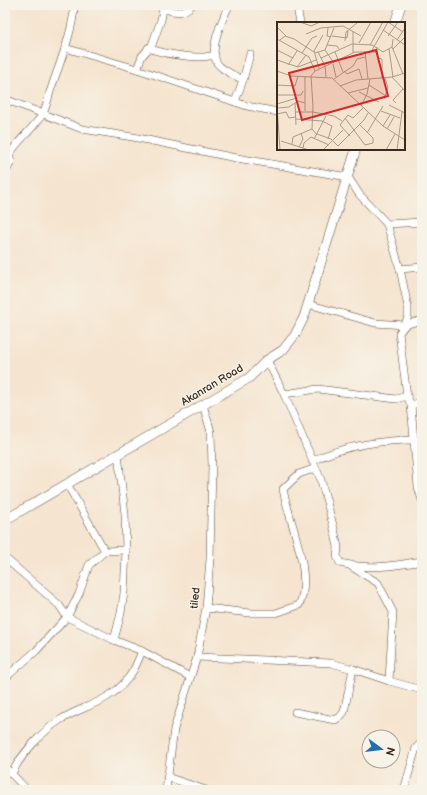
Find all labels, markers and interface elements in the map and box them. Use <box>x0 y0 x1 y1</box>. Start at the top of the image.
inset map <box>277 22 405 150</box>
street label: Akanran Road <box>179 361 245 409</box>
street label: tiled <box>187 587 203 609</box>
north arrow <box>361 729 401 769</box>
text: N <box>383 746 398 757</box>

